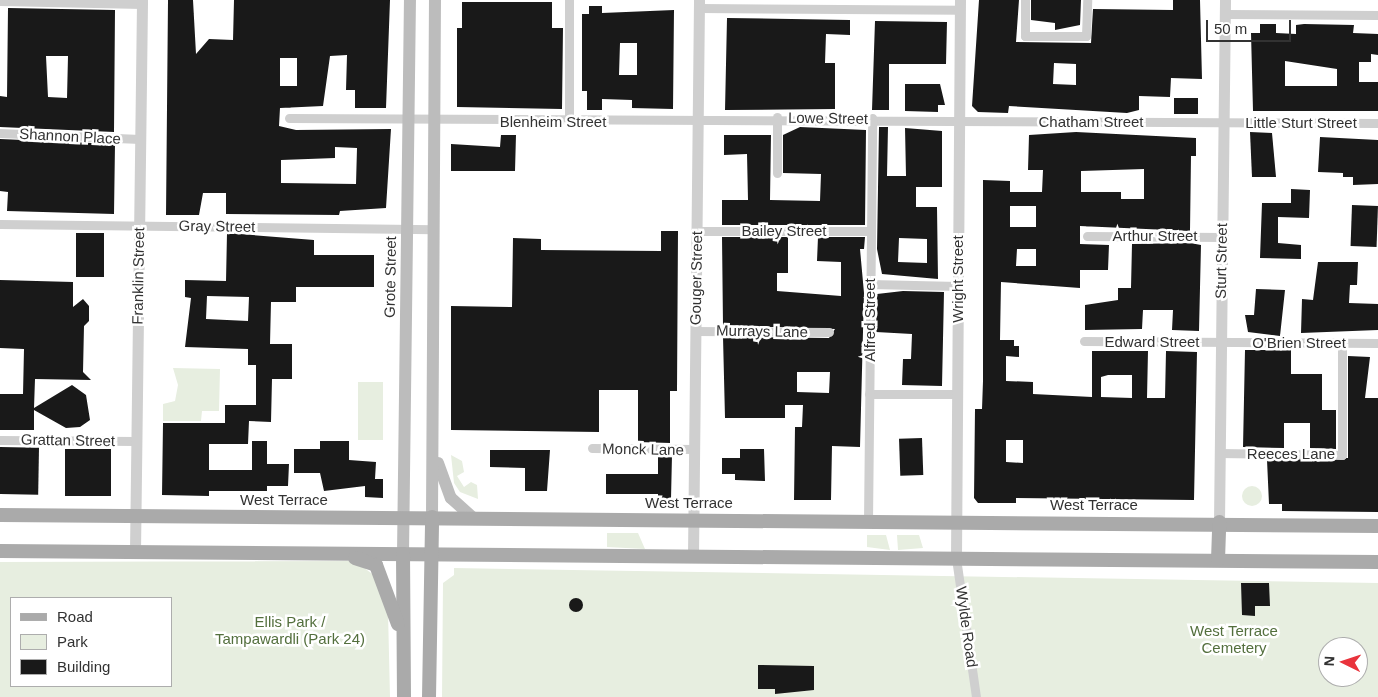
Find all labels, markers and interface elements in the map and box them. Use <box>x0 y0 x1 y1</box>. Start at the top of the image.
scale bar <box>1208 10 1293 42</box>
text: 50 m <box>1214 20 1247 37</box>
street label: Lowe Street <box>788 108 868 128</box>
street label: Blenheim Street <box>500 113 606 131</box>
street label: Chatham Street <box>1038 113 1144 131</box>
street label: Little Sturt Street <box>1245 114 1357 132</box>
street label: Shannon Place <box>19 124 121 148</box>
street label: Gray Street <box>179 216 255 236</box>
street label: Bailey Street <box>741 222 827 240</box>
street label: Sturt Street <box>1211 223 1231 299</box>
street label: Franklin Street <box>128 227 148 325</box>
street label: Arthur Street <box>1112 227 1198 245</box>
street label: Gouger Street <box>686 231 706 325</box>
street label: Wright Street <box>949 235 967 323</box>
street label: Grote Street <box>380 236 400 318</box>
street label: Alfred Street <box>861 278 879 362</box>
street label: Murrays Lane <box>716 321 808 341</box>
street label: Edward Street <box>1104 333 1200 351</box>
street label: O'Brien Street <box>1252 334 1346 352</box>
street label: Grattan Street <box>21 430 115 450</box>
street label: Monck Lane <box>602 439 684 459</box>
street label: Reeces Lane <box>1247 445 1335 463</box>
street label: West Terrace <box>240 491 328 509</box>
street label: West Terrace <box>645 494 733 512</box>
street label: West Terrace <box>1050 496 1138 514</box>
street label: Wylde Road <box>952 585 982 669</box>
legend <box>10 597 172 687</box>
text: Road <box>57 608 93 625</box>
park label: Ellis Park / Tampawardli (Park 24) <box>215 612 365 647</box>
park label: West Terrace Cemetery <box>1190 621 1278 656</box>
text: Park <box>57 633 88 650</box>
north arrow <box>1318 637 1368 687</box>
text: N <box>1321 655 1337 667</box>
text: Building <box>57 658 110 675</box>

